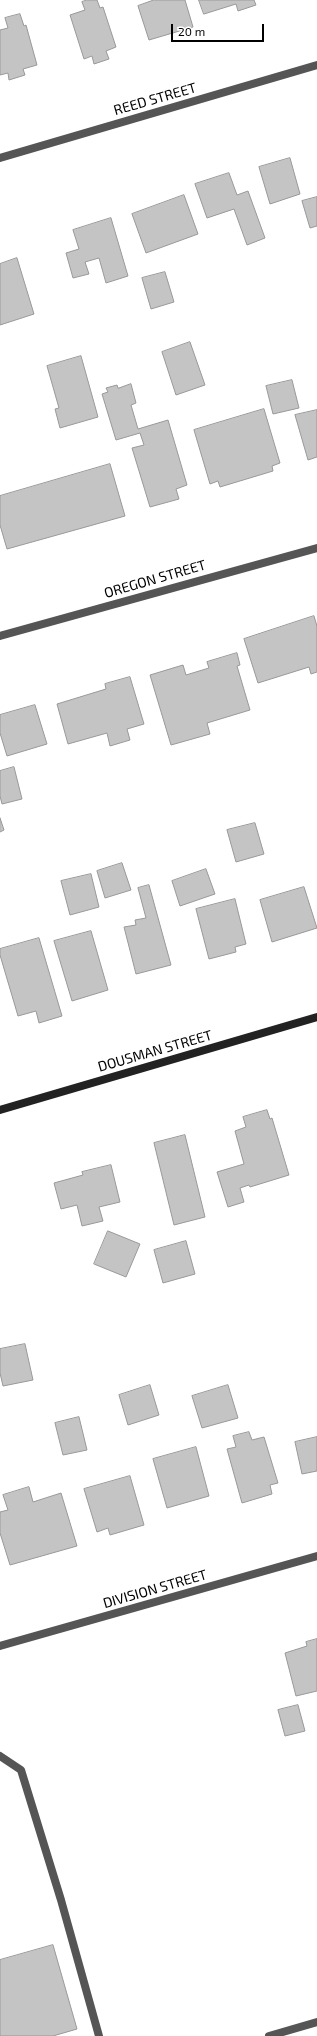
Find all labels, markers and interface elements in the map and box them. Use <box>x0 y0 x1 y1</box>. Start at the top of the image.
scale bar <box>173 16 266 42</box>
text: 20 m <box>178 24 205 38</box>
street label: REED STREET <box>112 79 198 119</box>
street label: OREGON STREET <box>102 556 208 602</box>
street label: DOUSMAN STREET <box>96 1027 214 1075</box>
street label: DIVISION STREET <box>101 1566 209 1612</box>

